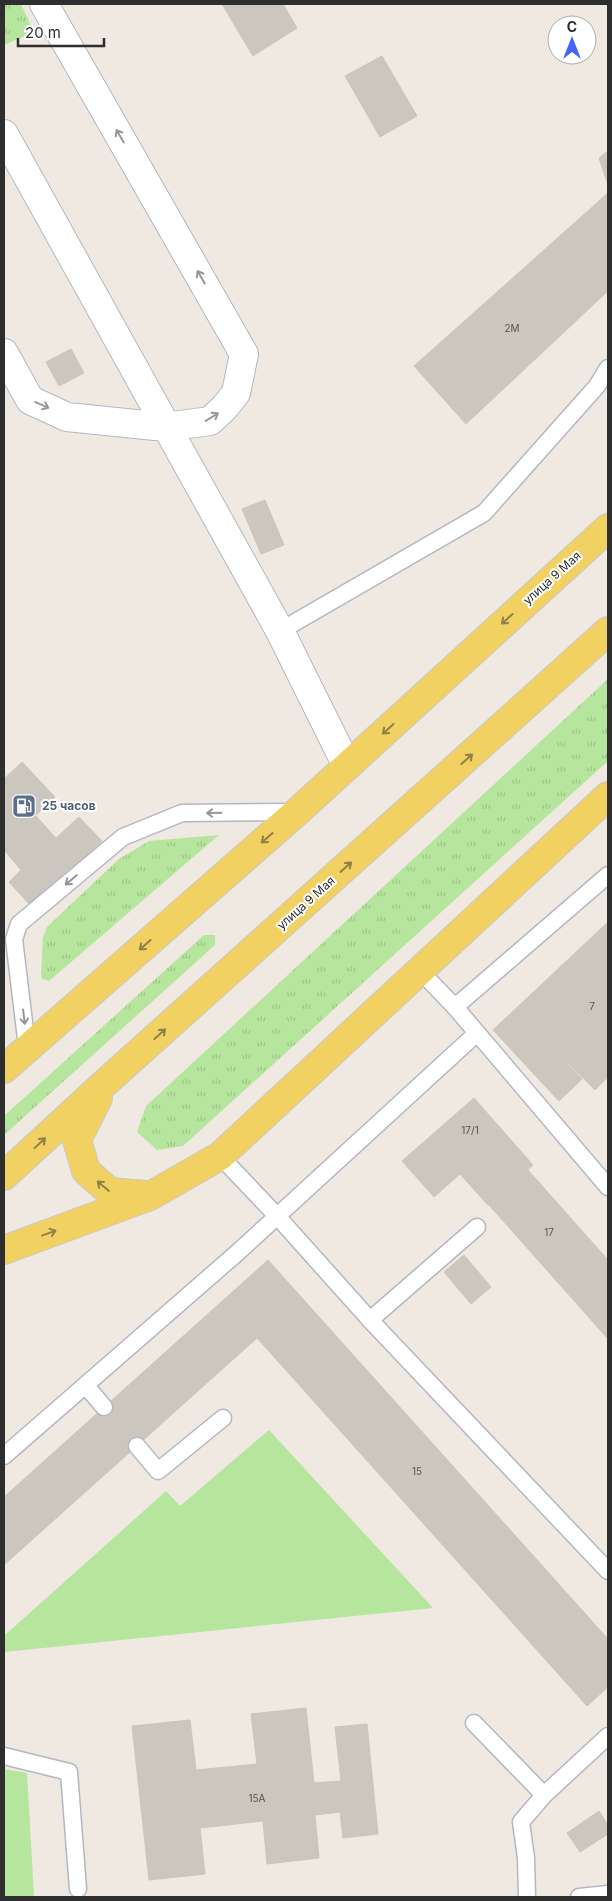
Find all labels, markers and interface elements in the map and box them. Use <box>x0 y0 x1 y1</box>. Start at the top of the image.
scale bar <box>18 15 104 47</box>
north arrow <box>547 15 597 65</box>
text: С <box>567 18 577 35</box>
text: 20 m <box>25 23 61 42</box>
one-way arrow <box>115 130 125 144</box>
one-way arrow <box>195 271 205 285</box>
house number: 2М <box>504 322 520 334</box>
one-way arrow <box>34 401 49 410</box>
one-way arrow <box>205 412 219 423</box>
street label: улица 9 Мая <box>520 548 584 607</box>
one-way arrow <box>501 613 514 625</box>
one-way arrow <box>381 723 394 735</box>
one-way arrow <box>460 753 473 764</box>
fuel station icon: 25 часов <box>11 793 37 819</box>
place label: 25 часов <box>42 798 96 813</box>
one-way arrow <box>206 808 222 818</box>
one-way arrow <box>261 832 274 844</box>
one-way arrow <box>339 862 352 873</box>
street label: улица 9 Мая <box>274 873 338 932</box>
one-way arrow <box>65 874 78 886</box>
one-way arrow <box>138 939 151 951</box>
house number: 7 <box>589 1000 595 1012</box>
one-way arrow <box>19 1008 29 1024</box>
one-way arrow <box>153 1028 166 1040</box>
house number: 17/1 <box>461 1124 479 1136</box>
one-way arrow <box>33 1137 46 1149</box>
one-way arrow <box>97 1180 110 1191</box>
house number: 17 <box>544 1226 554 1238</box>
one-way arrow <box>41 1228 57 1237</box>
house number: 15 <box>412 1465 422 1477</box>
house number: 15А <box>248 1792 266 1804</box>

